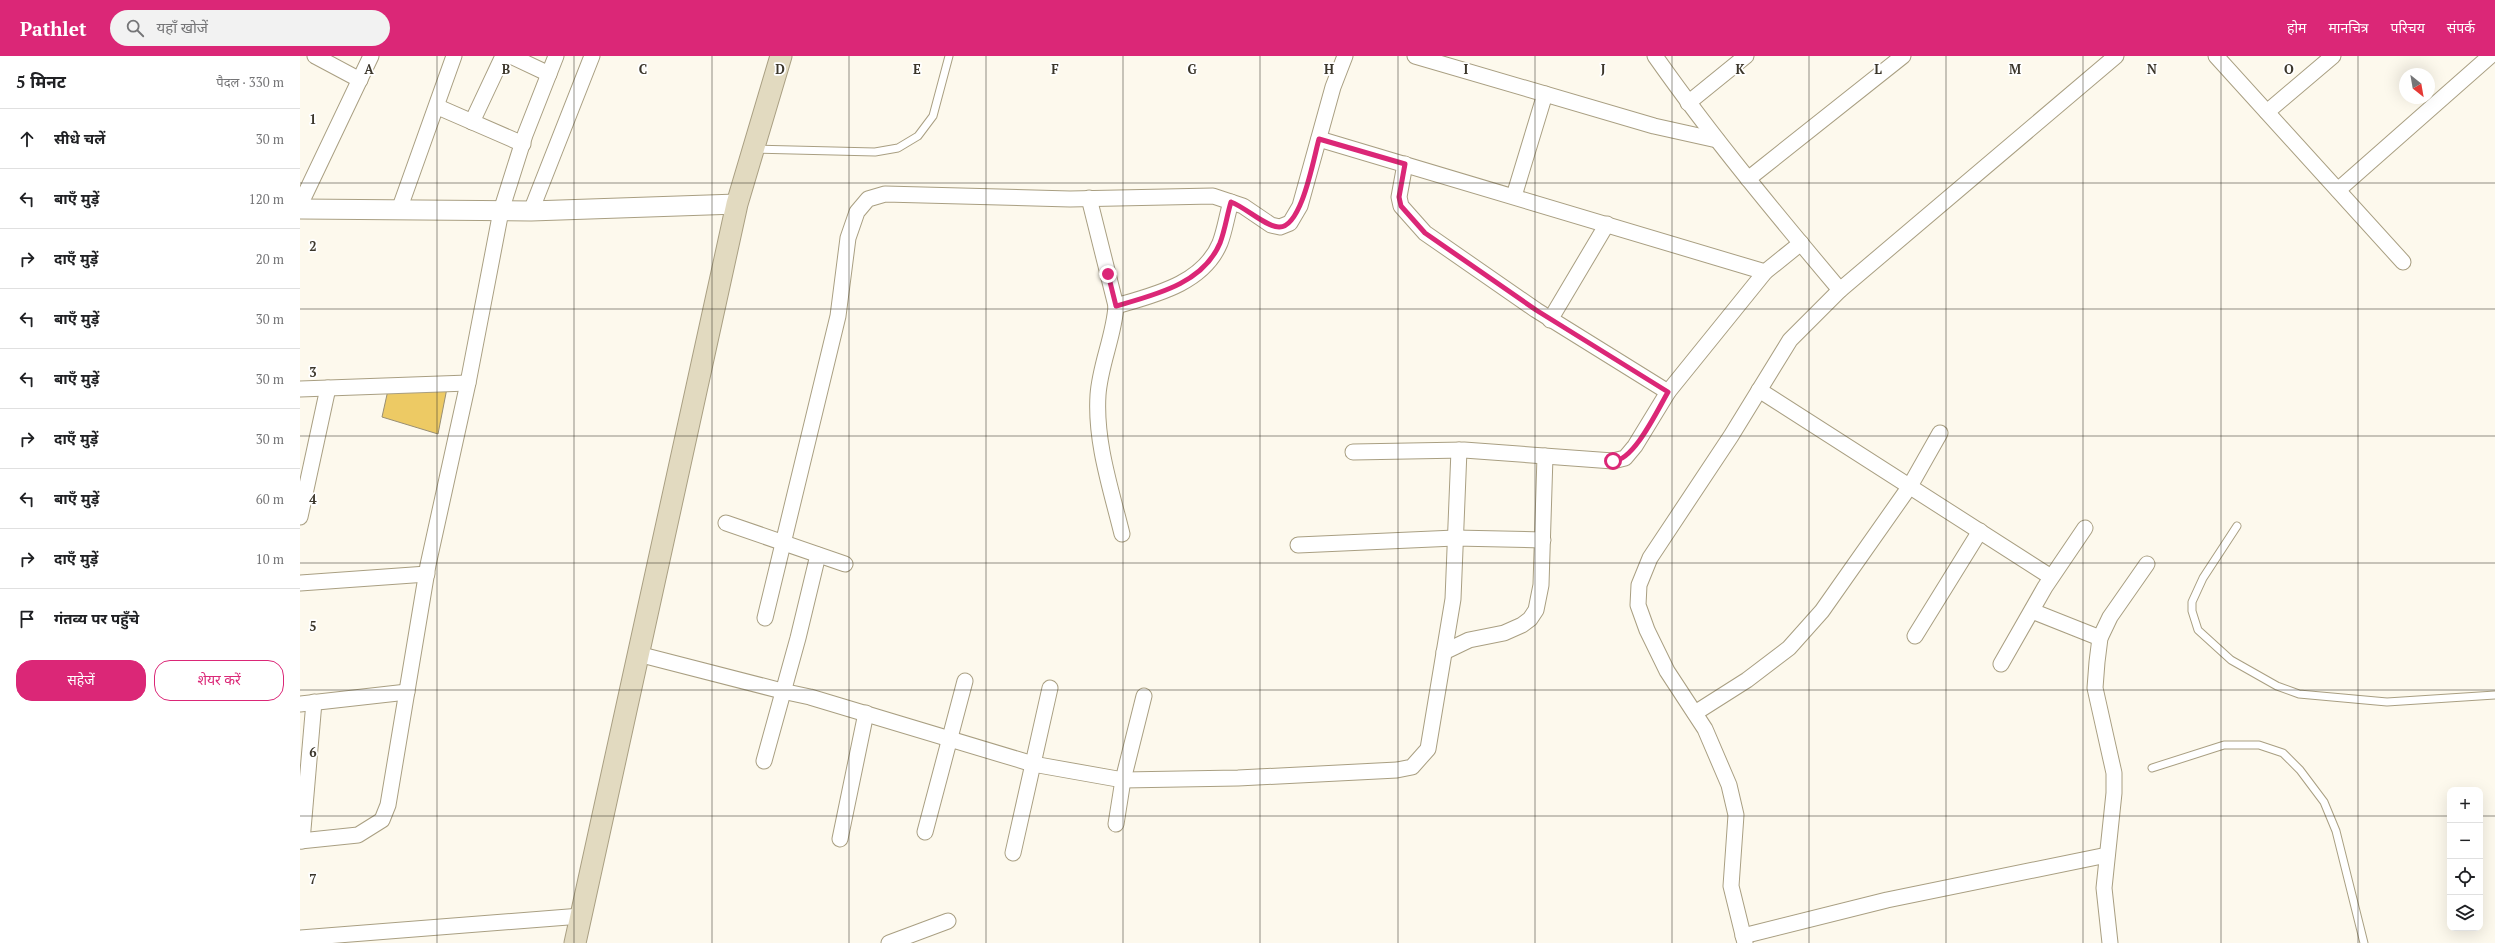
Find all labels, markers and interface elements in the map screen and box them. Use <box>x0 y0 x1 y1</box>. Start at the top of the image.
search box <box>110 10 390 46</box>
text: Pathlet <box>20 16 86 41</box>
icon: search <box>124 17 146 39</box>
text: यहाँ खोजें <box>156 17 208 37</box>
text: होम <box>2287 18 2306 37</box>
text: मानचित्र <box>2328 18 2369 37</box>
text: परिचय <box>2391 18 2425 37</box>
text: संपर्क <box>2447 18 2475 37</box>
text: A <box>364 60 374 78</box>
text: B <box>502 60 510 78</box>
text: C <box>639 60 647 78</box>
text: D <box>775 60 785 78</box>
text: E <box>913 60 921 78</box>
text: F <box>1051 60 1059 78</box>
text: G <box>1187 60 1197 78</box>
text: H <box>1324 60 1334 78</box>
text: I <box>1464 60 1469 78</box>
text: J <box>1601 60 1606 78</box>
text: K <box>1735 60 1745 78</box>
text: L <box>1874 60 1882 78</box>
text: M <box>2009 60 2021 78</box>
text: N <box>2147 60 2157 78</box>
text: O <box>2284 60 2294 78</box>
north arrow <box>2399 68 2435 104</box>
text: 5 मिनट <box>16 70 66 93</box>
text: पैदल · 330 m <box>216 73 284 91</box>
text: 1 <box>309 110 317 128</box>
icon: ahead <box>16 128 38 150</box>
text: सीधे चलें <box>54 128 105 148</box>
text: 30 m <box>256 130 284 148</box>
icon: left <box>16 188 38 210</box>
text: बाएँ मुड़ें <box>54 188 99 208</box>
text: 120 m <box>249 190 284 208</box>
text: 2 <box>309 237 317 255</box>
icon: right <box>16 248 38 270</box>
text: दाएँ मुड़ें <box>54 248 98 268</box>
text: 20 m <box>256 250 284 268</box>
route end <box>1099 265 1117 283</box>
icon: left <box>16 308 38 330</box>
text: बाएँ मुड़ें <box>54 308 99 328</box>
text: 30 m <box>256 310 284 328</box>
text: 3 <box>309 363 317 381</box>
icon: left <box>16 368 38 390</box>
text: बाएँ मुड़ें <box>54 368 99 388</box>
text: 30 m <box>256 370 284 388</box>
icon: right <box>16 428 38 450</box>
text: दाएँ मुड़ें <box>54 428 98 448</box>
text: 30 m <box>256 430 284 448</box>
route start <box>1604 452 1622 470</box>
icon: left <box>16 488 38 510</box>
text: बाएँ मुड़ें <box>54 488 99 508</box>
text: 60 m <box>256 490 284 508</box>
text: 4 <box>309 490 317 508</box>
icon: right <box>16 548 38 570</box>
text: दाएँ मुड़ें <box>54 548 98 568</box>
text: 10 m <box>256 550 284 568</box>
icon: arrive <box>16 608 38 630</box>
text: गंतव्य पर पहुँचे <box>54 608 139 628</box>
text: 5 <box>309 617 317 635</box>
button: सहेजें <box>16 660 146 701</box>
button: शेयर करें <box>154 660 284 701</box>
text: 6 <box>309 743 317 761</box>
map controls <box>2447 787 2483 931</box>
button: + <box>2447 787 2483 823</box>
button: − <box>2447 823 2483 859</box>
button: locate <box>2447 859 2483 895</box>
text: 7 <box>309 870 317 888</box>
button: layers <box>2447 895 2483 931</box>

